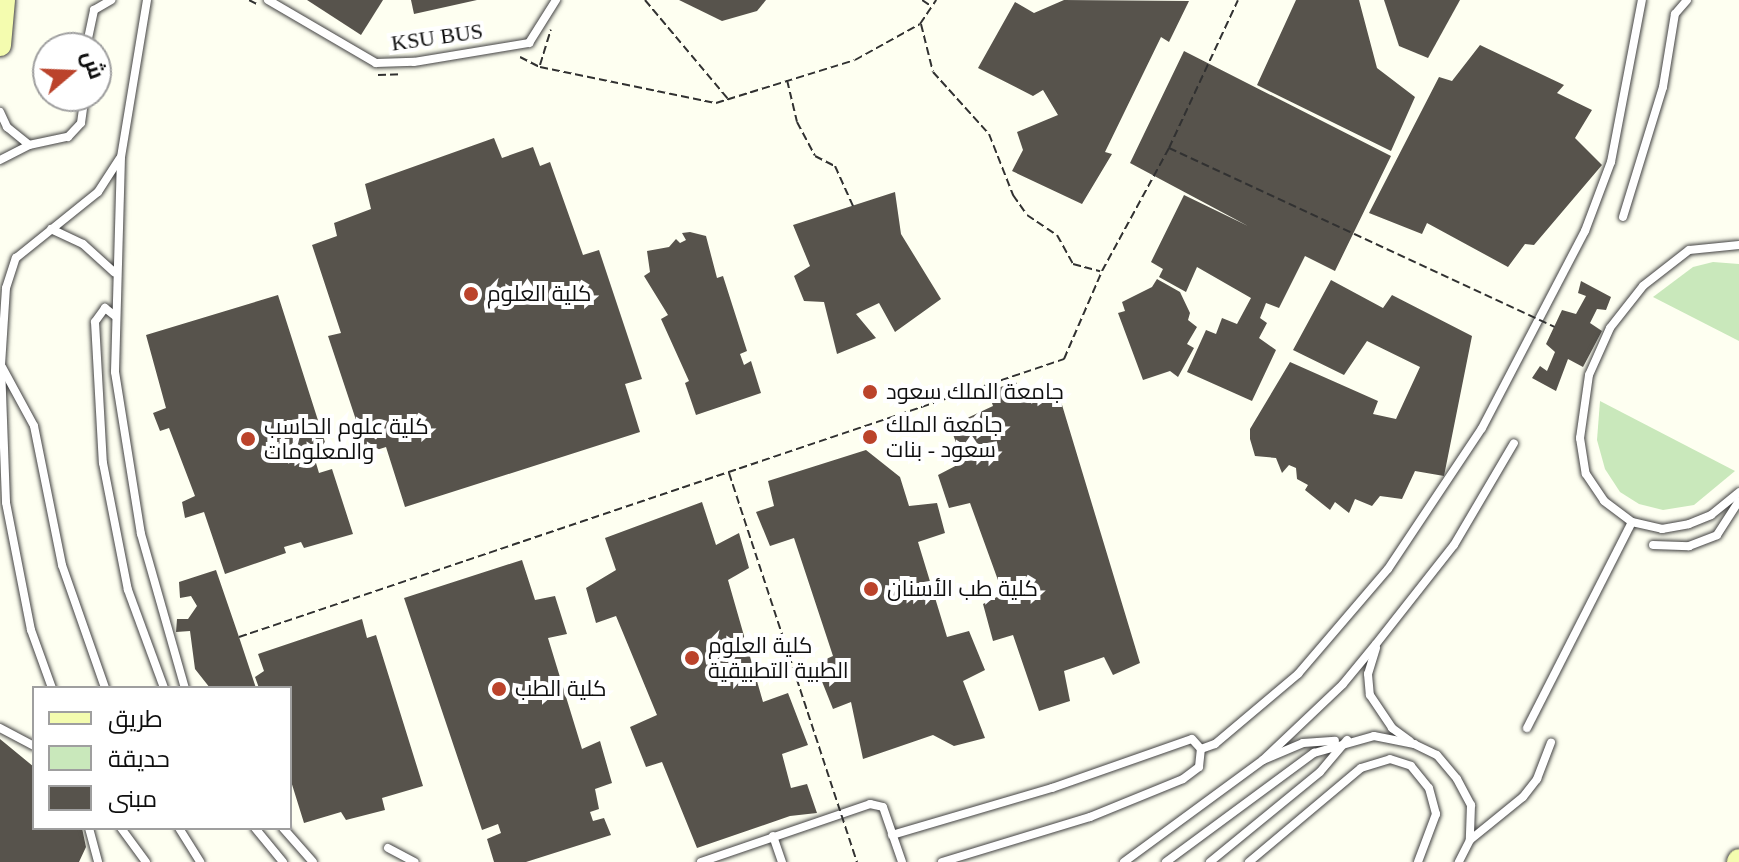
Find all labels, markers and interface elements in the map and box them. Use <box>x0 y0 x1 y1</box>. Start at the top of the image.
street label: KSU BUS <box>389 18 485 56</box>
north arrow <box>32 32 112 112</box>
text: ش <box>77 47 110 82</box>
place label: كلية العلوم <box>487 281 591 307</box>
marker: كلية العلوم <box>462 285 480 303</box>
place label: جامعة الملك سعود <box>886 379 1064 405</box>
marker: جامعة الملك سعود <box>861 383 879 401</box>
place label: جامعة الملك سعود - بنات <box>886 411 1003 462</box>
place label: كلية علوم الحاسب والمعلومات <box>264 413 429 464</box>
marker: جامعة الملك سعود - بنات <box>861 428 879 446</box>
marker: كلية علوم الحاسب والمعلومات <box>239 430 257 448</box>
place label: كلية طب الأسنان <box>887 576 1038 602</box>
marker: كلية طب الأسنان <box>862 580 880 598</box>
place label: كلية العلوم الطبية التطبيقية <box>708 632 849 684</box>
marker: كلية العلوم الطبية التطبيقية <box>683 649 701 667</box>
place label: كلية الطب <box>515 676 607 702</box>
marker: كلية الطب <box>490 680 508 698</box>
legend <box>32 686 292 830</box>
text: طريق <box>108 706 163 732</box>
text: حديقة <box>108 746 170 772</box>
text: مبنى <box>108 786 157 812</box>

